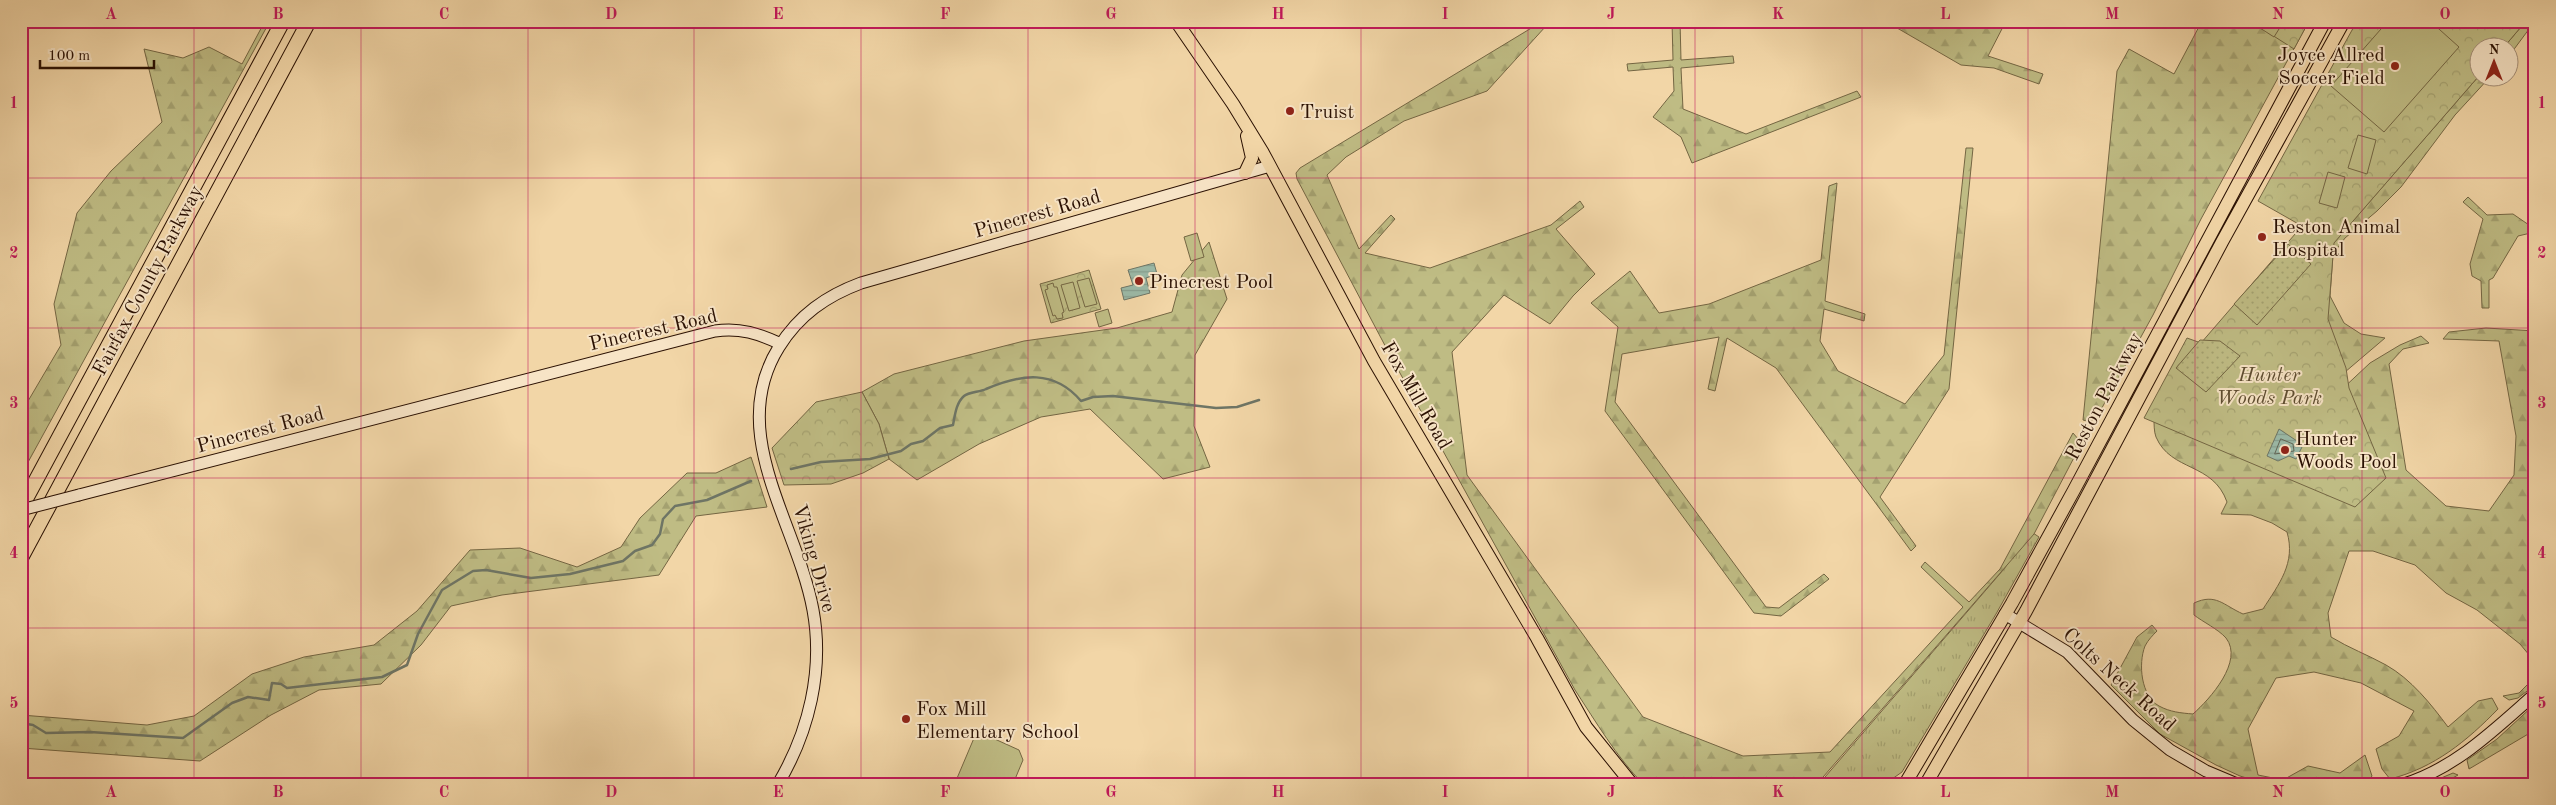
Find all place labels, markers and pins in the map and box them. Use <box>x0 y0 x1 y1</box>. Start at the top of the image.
place label: Joyce Allred Soccer Field <box>2277 46 2385 89</box>
marker: Joyce Allred Soccer Field <box>2389 60 2401 72</box>
place label: Truist <box>1300 103 1354 123</box>
marker: Truist <box>1284 105 1296 117</box>
place label: Reston Animal Hospital <box>2272 218 2400 261</box>
marker: Reston Animal Hospital <box>2256 231 2268 243</box>
place label: Pinecrest Pool <box>1149 273 1273 293</box>
marker: Pinecrest Pool <box>1133 275 1145 287</box>
place label: Hunter Woods Pool <box>2295 430 2397 473</box>
marker: Hunter Woods Pool <box>2279 444 2291 456</box>
place label: Fox Mill Elementary School <box>916 700 1079 743</box>
marker: Fox Mill Elementary School <box>900 713 912 725</box>

